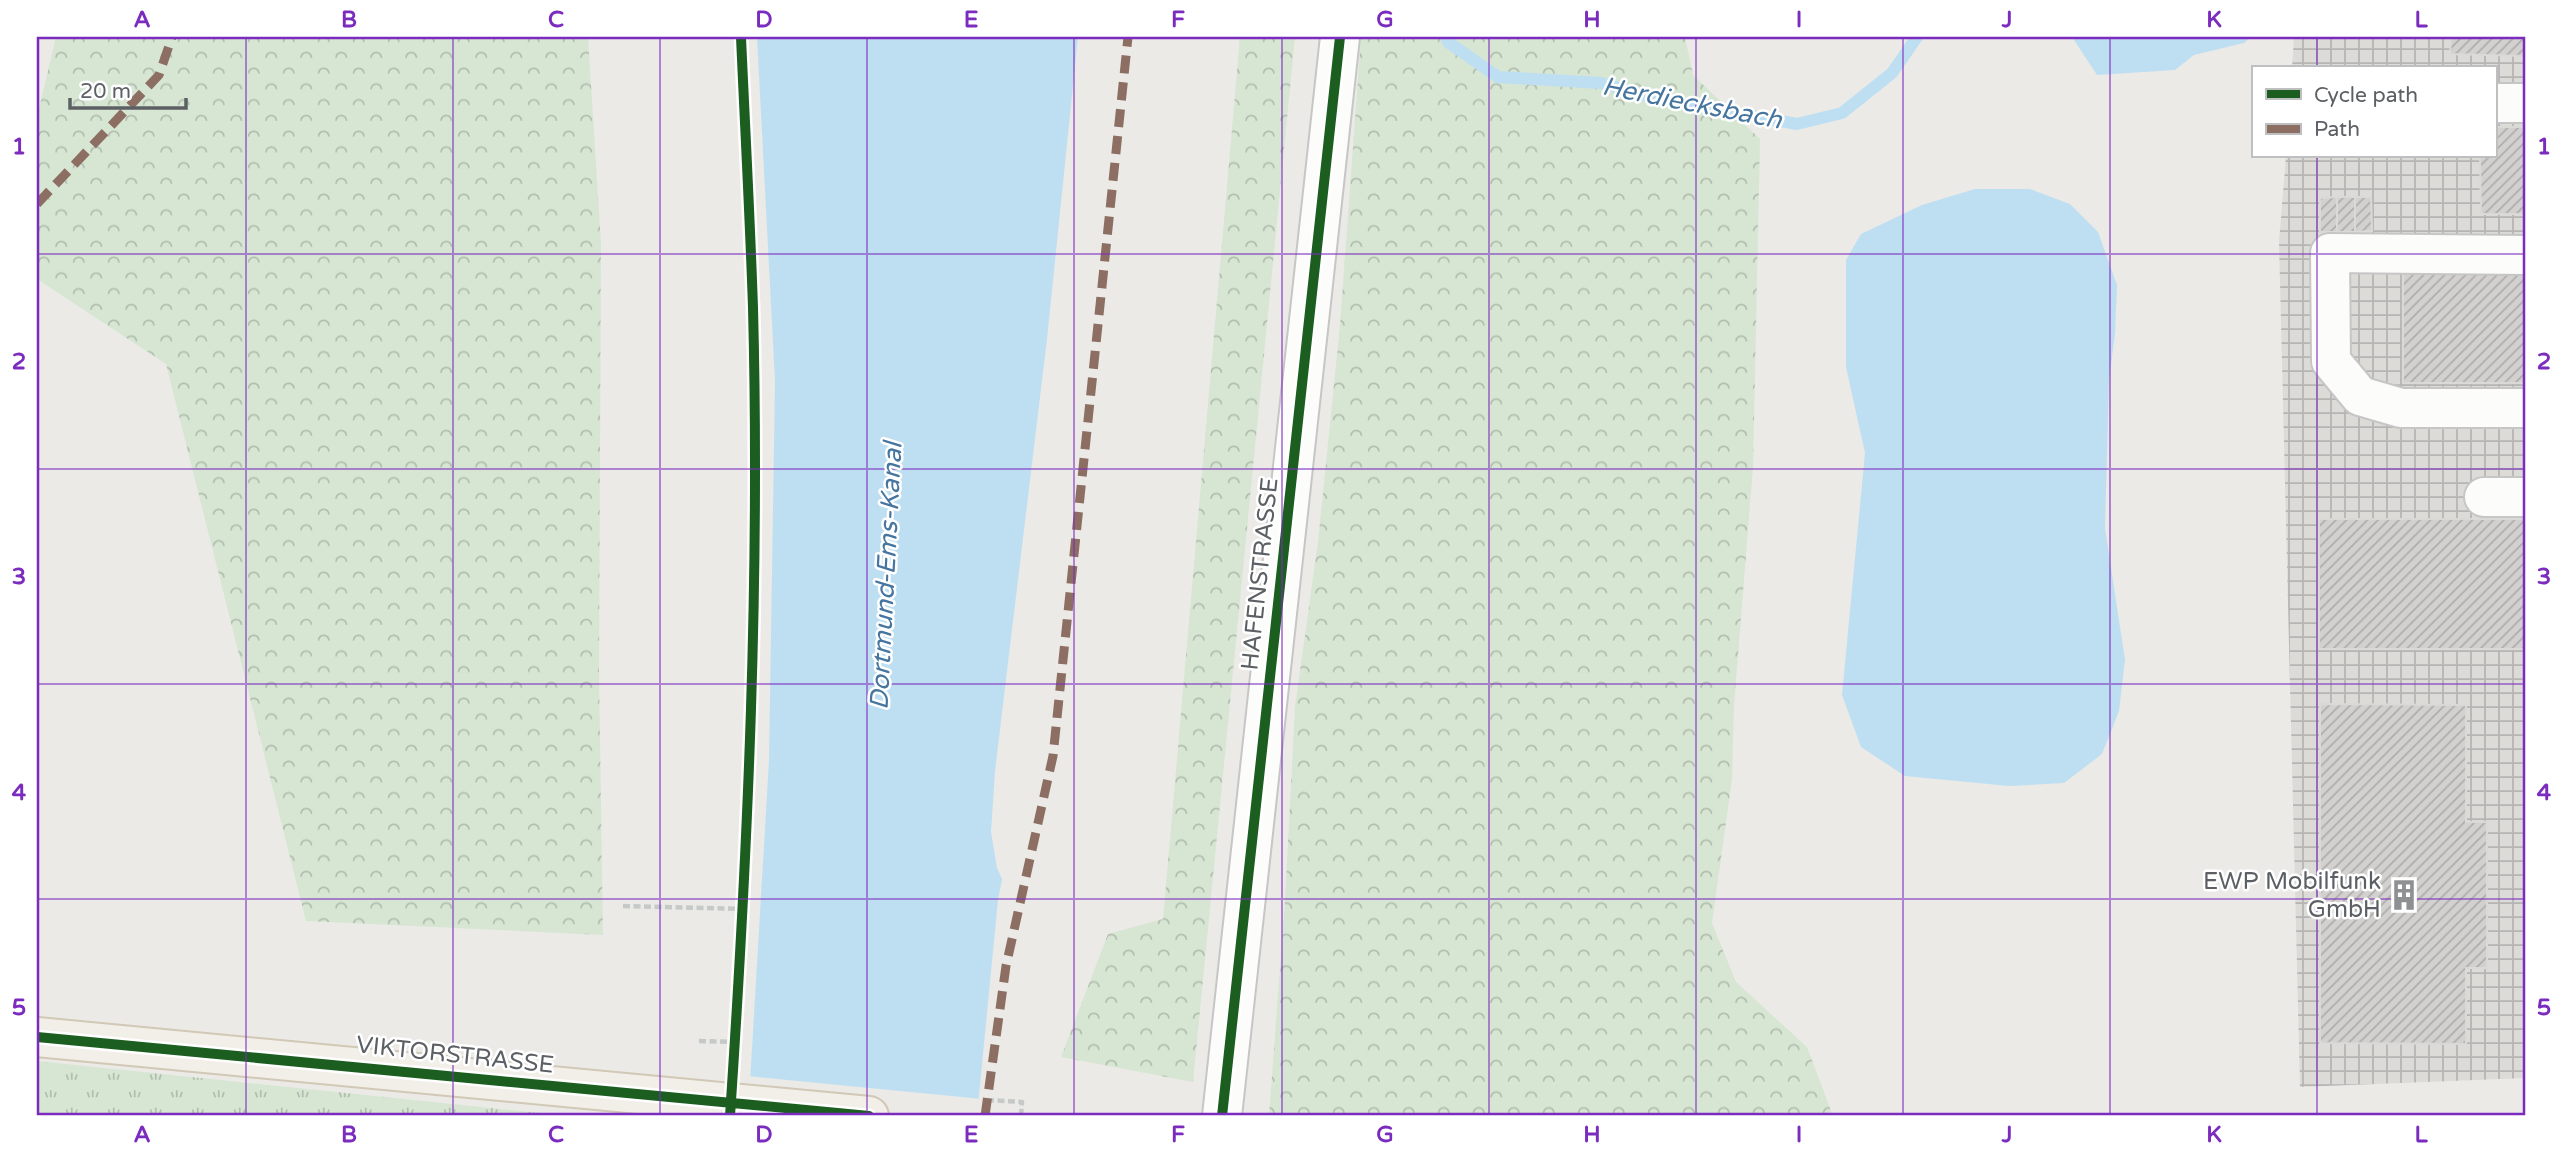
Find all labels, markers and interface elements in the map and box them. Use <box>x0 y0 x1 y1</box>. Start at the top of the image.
text: A <box>133 6 151 34</box>
text: B <box>341 6 357 34</box>
text: C <box>548 6 564 34</box>
text: D <box>755 6 773 34</box>
text: E <box>964 6 978 34</box>
text: F <box>1171 6 1185 34</box>
text: G <box>1376 6 1394 34</box>
text: H <box>1583 6 1601 34</box>
text: I <box>1796 6 1802 34</box>
text: J <box>2001 6 2012 34</box>
text: K <box>2206 6 2222 34</box>
text: L <box>2414 6 2428 34</box>
scale bar <box>70 66 186 110</box>
legend <box>2252 66 2496 158</box>
water label: Herdiecksbach <box>1600 70 1786 136</box>
text: 20 m <box>80 79 131 104</box>
text: Cycle path <box>2314 83 2418 108</box>
text: Path <box>2314 117 2360 142</box>
text: 1 <box>12 133 26 161</box>
text: 1 <box>2537 133 2551 161</box>
text: 2 <box>12 348 26 376</box>
text: 2 <box>2537 348 2551 376</box>
water label: Dortmund-Ems-Kanal <box>864 438 909 711</box>
street label: HAFENSTRASSE <box>1235 476 1285 672</box>
text: 3 <box>12 563 26 591</box>
text: 3 <box>2537 563 2551 591</box>
text: 4 <box>12 779 27 807</box>
text: 4 <box>2537 779 2552 807</box>
place label: EWP Mobilfunk GmbH <box>2203 867 2381 924</box>
building icon: EWP Mobilfunk GmbH <box>2387 878 2421 912</box>
text: 5 <box>12 994 26 1022</box>
text: 5 <box>2537 994 2551 1022</box>
street label: VIKTORSTRASSE <box>355 1030 555 1080</box>
text: A <box>133 1121 151 1149</box>
text: B <box>341 1121 357 1149</box>
text: C <box>548 1121 564 1149</box>
text: D <box>755 1121 773 1149</box>
text: E <box>964 1121 978 1149</box>
text: F <box>1171 1121 1185 1149</box>
text: G <box>1376 1121 1394 1149</box>
text: H <box>1583 1121 1601 1149</box>
text: I <box>1796 1121 1802 1149</box>
text: J <box>2001 1121 2012 1149</box>
text: K <box>2206 1121 2222 1149</box>
text: L <box>2414 1121 2428 1149</box>

